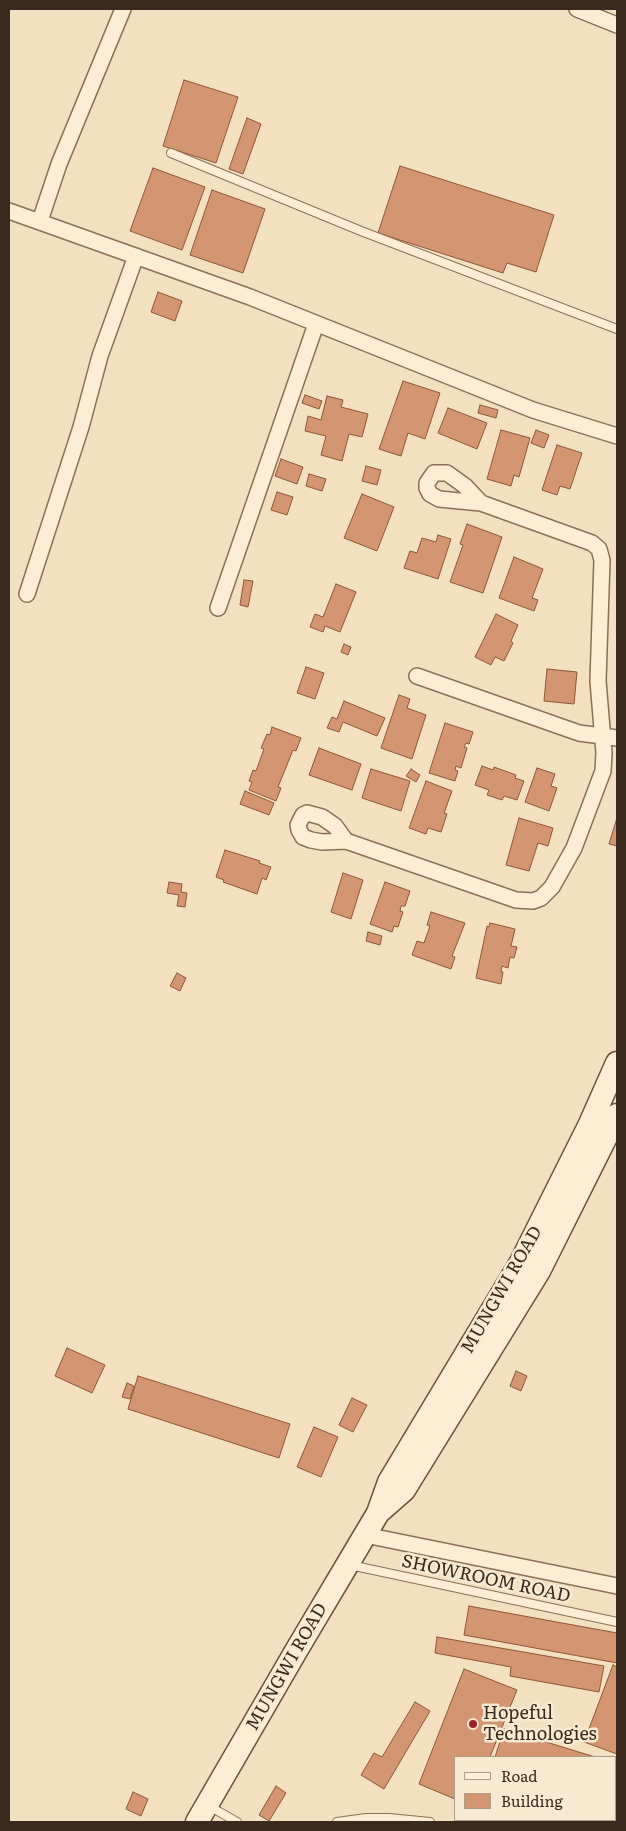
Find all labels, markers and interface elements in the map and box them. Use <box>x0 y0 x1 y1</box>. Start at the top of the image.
street label: MUNGWI ROAD <box>457 1223 547 1357</box>
street label: SHOWROOM ROAD <box>400 1551 572 1607</box>
street label: MUNGWI ROAD <box>242 1600 332 1734</box>
place label: Hopeful Technologies <box>483 1703 597 1746</box>
marker: Hopeful Technologies <box>467 1718 479 1730</box>
legend <box>454 1756 616 1821</box>
text: Road <box>501 1764 537 1787</box>
text: Building <box>501 1789 563 1812</box>

